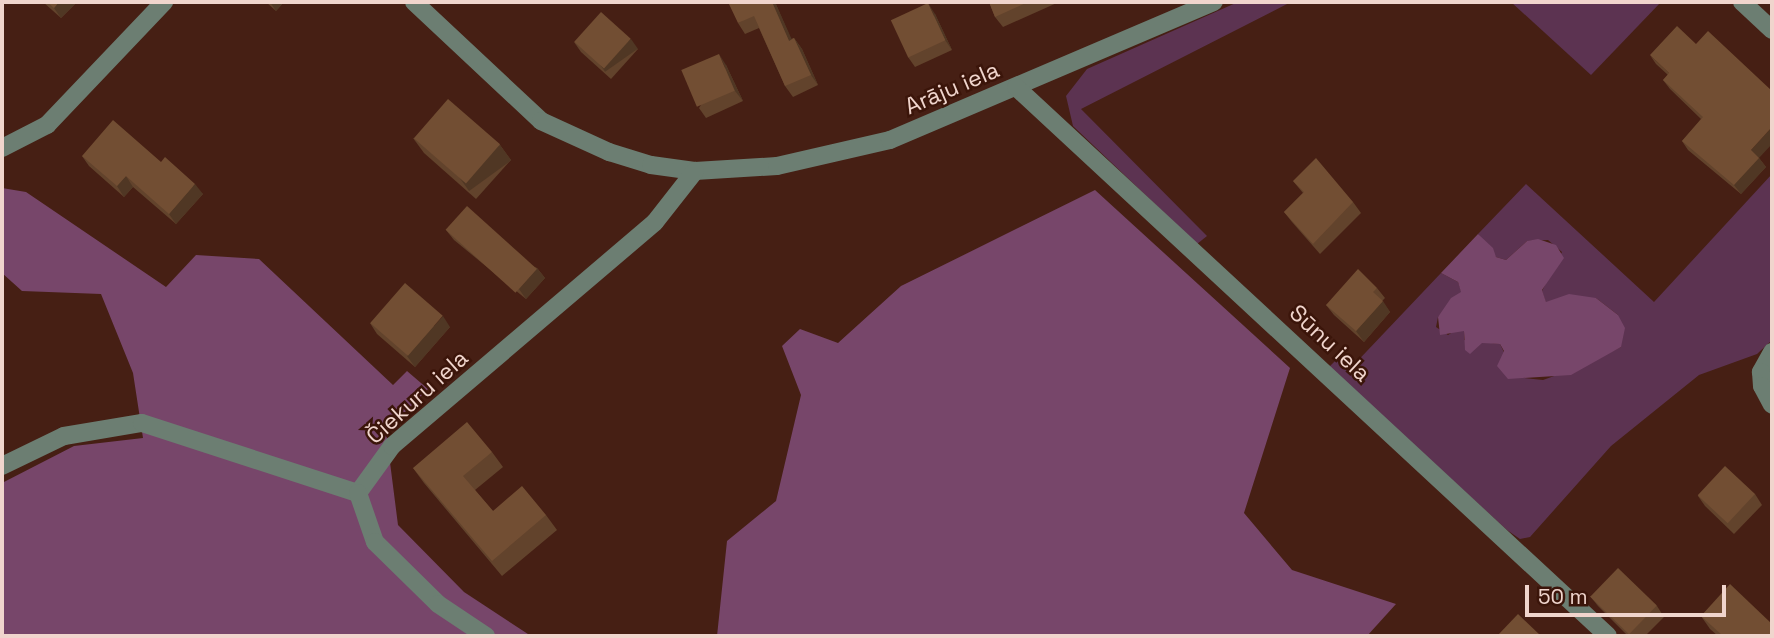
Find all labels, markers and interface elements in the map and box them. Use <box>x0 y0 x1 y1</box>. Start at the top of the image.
street label: Arāju iela <box>901 56 1003 120</box>
street label: Sūnu iela <box>1284 299 1376 387</box>
street label: Čiekuru iela <box>360 344 474 450</box>
scale bar <box>1529 572 1730 616</box>
text: 50 m <box>1538 583 1588 610</box>

